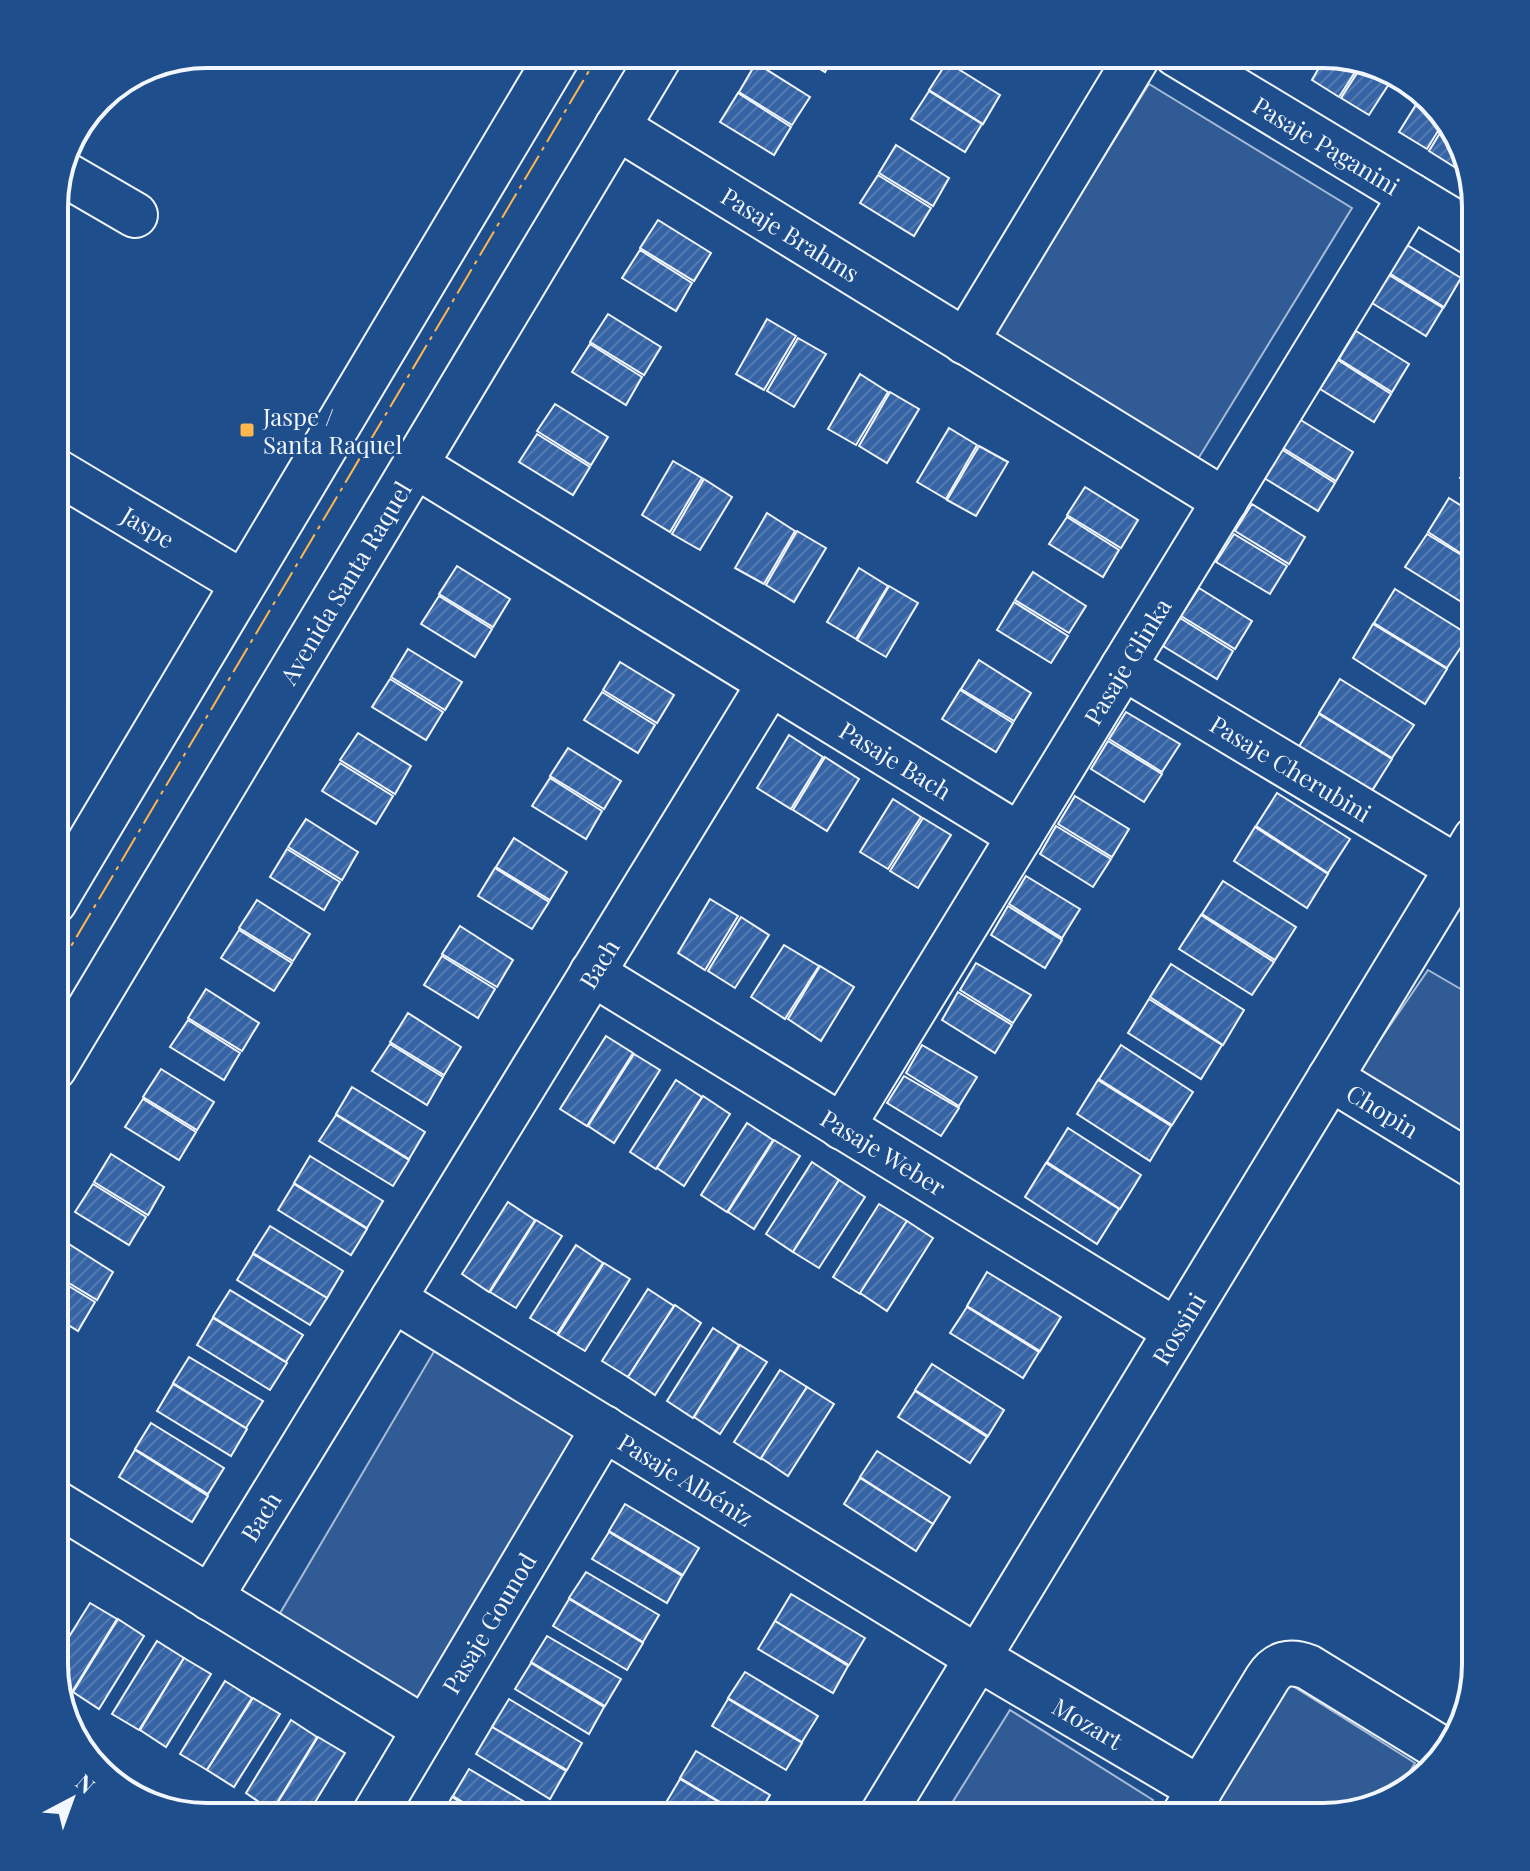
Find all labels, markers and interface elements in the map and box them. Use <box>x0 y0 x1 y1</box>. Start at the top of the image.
street label: Pasaje Paganini <box>1247 88 1406 202</box>
street label: Pasaje Brahms <box>716 179 866 289</box>
place label: Jaspe / Santa Raquel <box>262 400 402 460</box>
marker: Jaspe / Santa Raquel <box>238 421 256 439</box>
street label: Avenida Santa Raquel <box>271 475 418 691</box>
street label: Jaspe <box>115 498 181 555</box>
street label: Pasaje Glinka <box>1076 592 1178 730</box>
street label: Pasaje Cherubini <box>1205 707 1378 828</box>
street label: Pasaje Bach <box>834 713 958 806</box>
street label: Bach <box>571 933 626 994</box>
street label: Chopin <box>1341 1076 1425 1145</box>
street label: Pasaje Weber <box>815 1101 952 1202</box>
street label: Rossini <box>1144 1286 1212 1370</box>
street label: Pasaje Albéniz <box>613 1425 760 1533</box>
street label: Bach <box>233 1485 288 1547</box>
street label: Pasaje Gounod <box>434 1546 543 1699</box>
street label: Mozart <box>1047 1690 1129 1756</box>
north arrow <box>32 1759 112 1839</box>
text: N <box>70 1767 102 1800</box>

